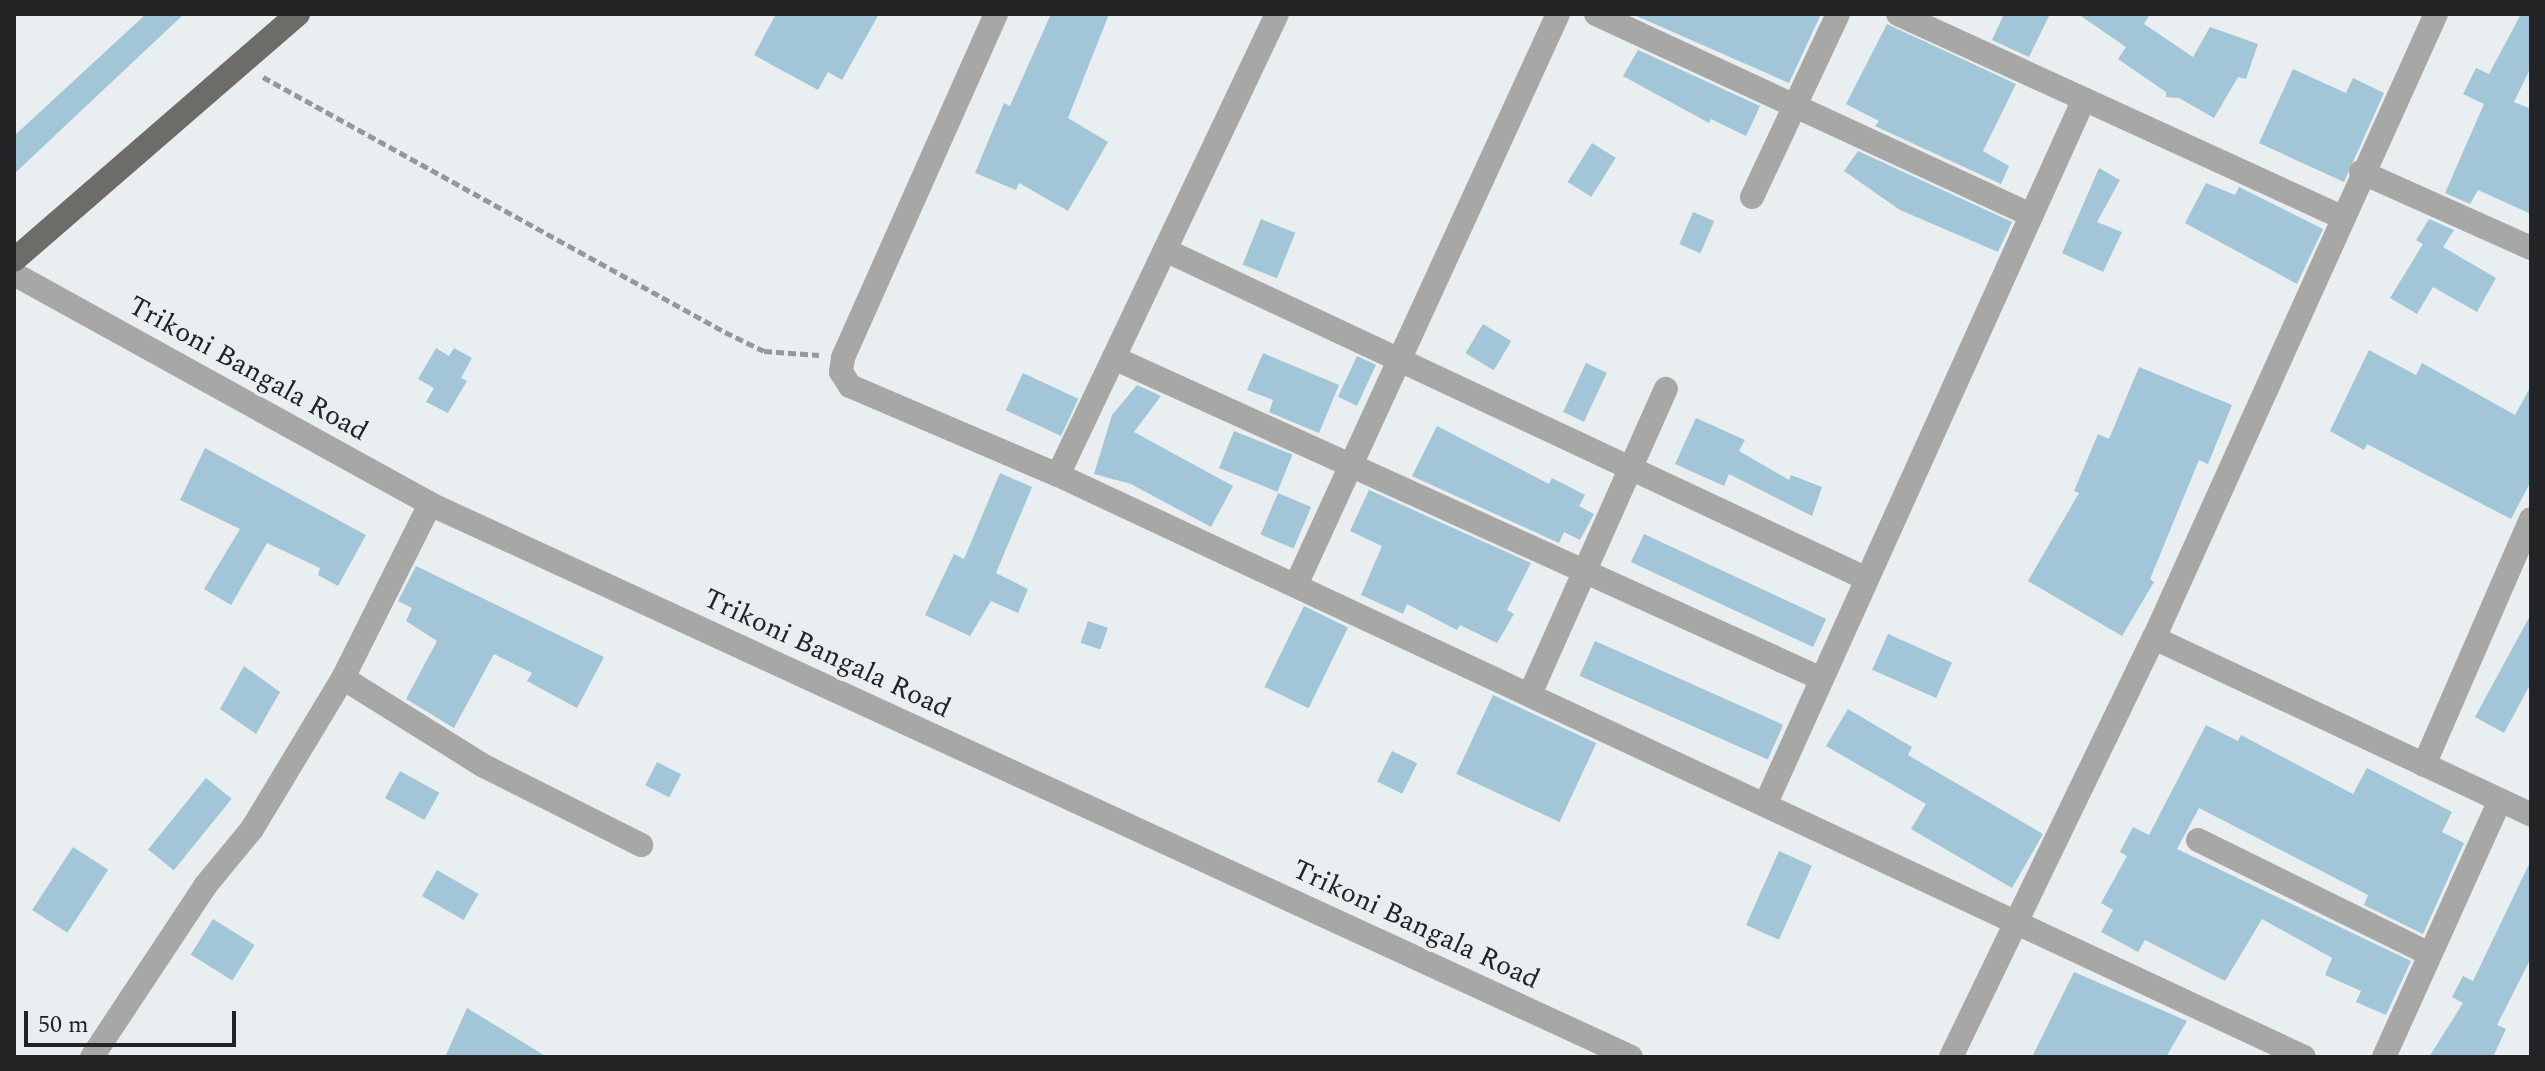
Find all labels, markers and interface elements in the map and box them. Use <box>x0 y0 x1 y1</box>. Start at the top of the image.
street label: Trikoni Bangala Road <box>122 289 374 449</box>
street label: Trikoni Bangala Road <box>698 582 956 726</box>
street label: Trikoni Bangala Road <box>1287 853 1545 997</box>
scale bar <box>28 995 240 1045</box>
text: 50 m <box>38 1007 89 1043</box>

